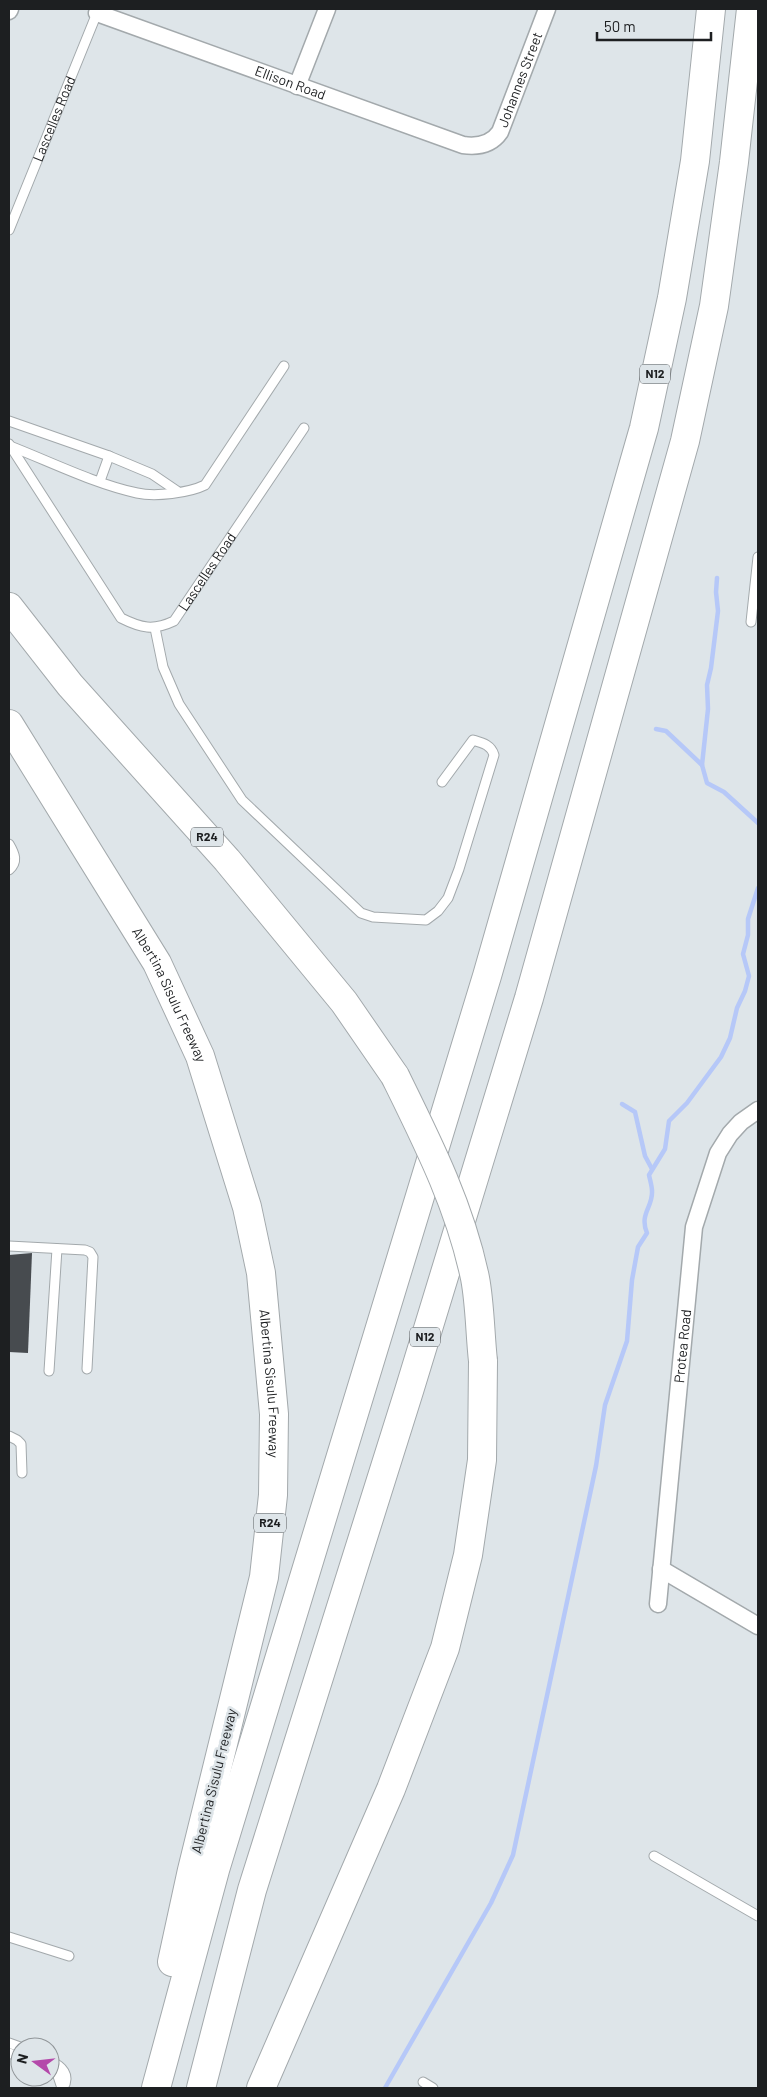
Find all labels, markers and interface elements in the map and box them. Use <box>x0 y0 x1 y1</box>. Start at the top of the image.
scale bar <box>597 10 711 42</box>
text: 50 m <box>604 17 636 35</box>
street label: Johannes Street <box>494 30 545 130</box>
street label: Ellison Road <box>253 62 328 103</box>
street label: Lascelles Road <box>29 73 79 164</box>
road number: N12 <box>640 364 670 384</box>
street label: Lascelles Road <box>174 529 239 614</box>
road number: R24 <box>191 828 223 846</box>
street label: Albertina Sisulu Freeway <box>129 924 210 1064</box>
street label: Albertina Sisulu Freeway <box>256 1308 283 1458</box>
street label: Protea Road <box>670 1308 694 1384</box>
road number: N12 <box>410 1328 440 1346</box>
road number: R24 <box>254 1514 286 1532</box>
street label: Albertina Sisulu Freeway <box>187 1706 240 1855</box>
north arrow <box>10 2037 60 2087</box>
text: N <box>13 2052 31 2065</box>

